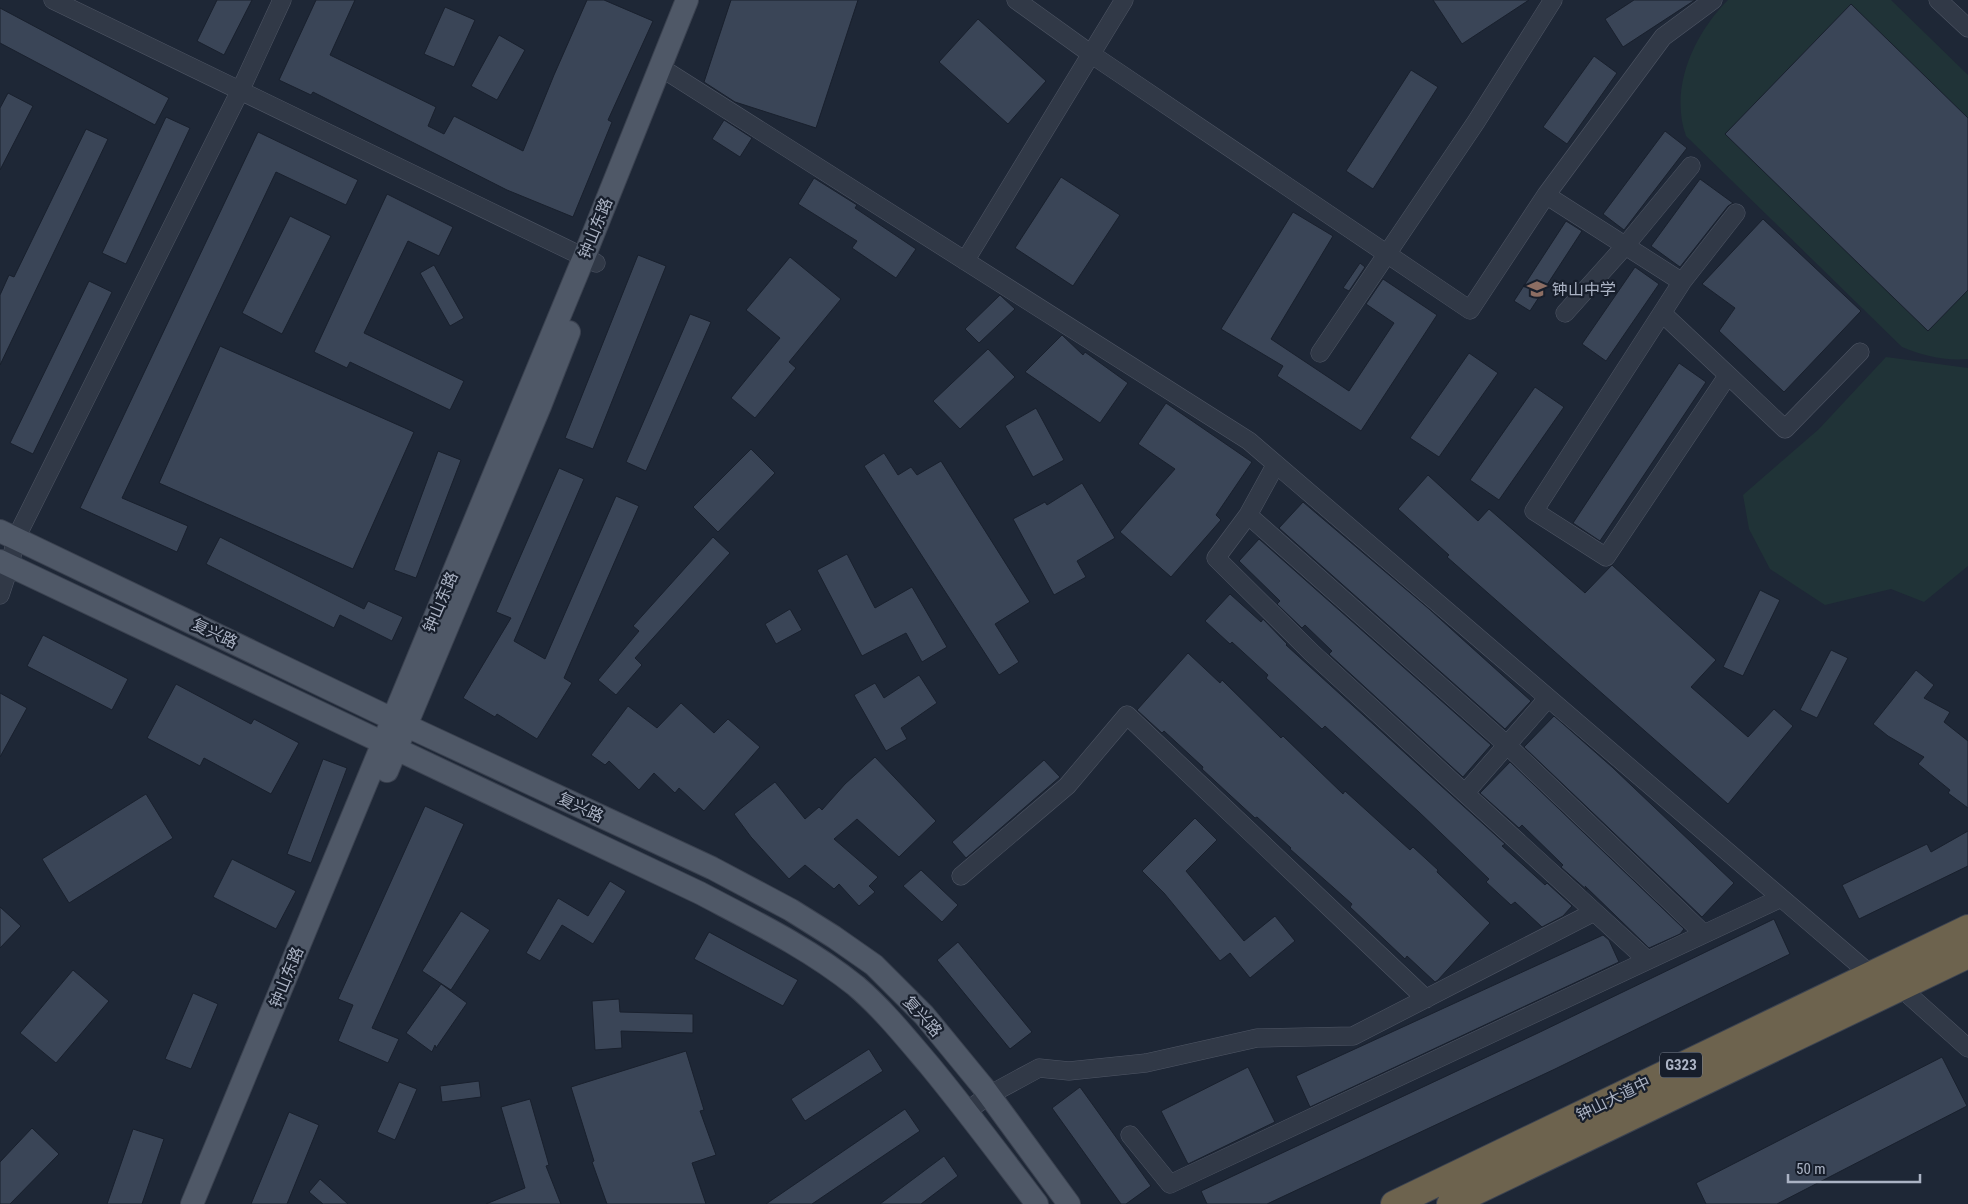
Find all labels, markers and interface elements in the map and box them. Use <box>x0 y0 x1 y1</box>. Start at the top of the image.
street label: 钟山东路 <box>575 195 616 261</box>
school or university icon: 钟山中学 <box>1526 278 1548 300</box>
place label: 钟山中学 <box>1552 280 1616 299</box>
street label: 钟山东路 <box>419 569 462 635</box>
street label: 复兴路 <box>189 615 241 652</box>
street label: 复兴路 <box>555 789 607 826</box>
street label: 钟山东路 <box>266 944 307 1010</box>
street label: 复兴路 <box>900 992 946 1041</box>
road number: G323 <box>1660 1052 1702 1078</box>
street label: 钟山大道中 <box>1573 1072 1653 1125</box>
scale bar <box>1788 1152 1920 1184</box>
text: 50 m <box>1796 1160 1826 1178</box>

